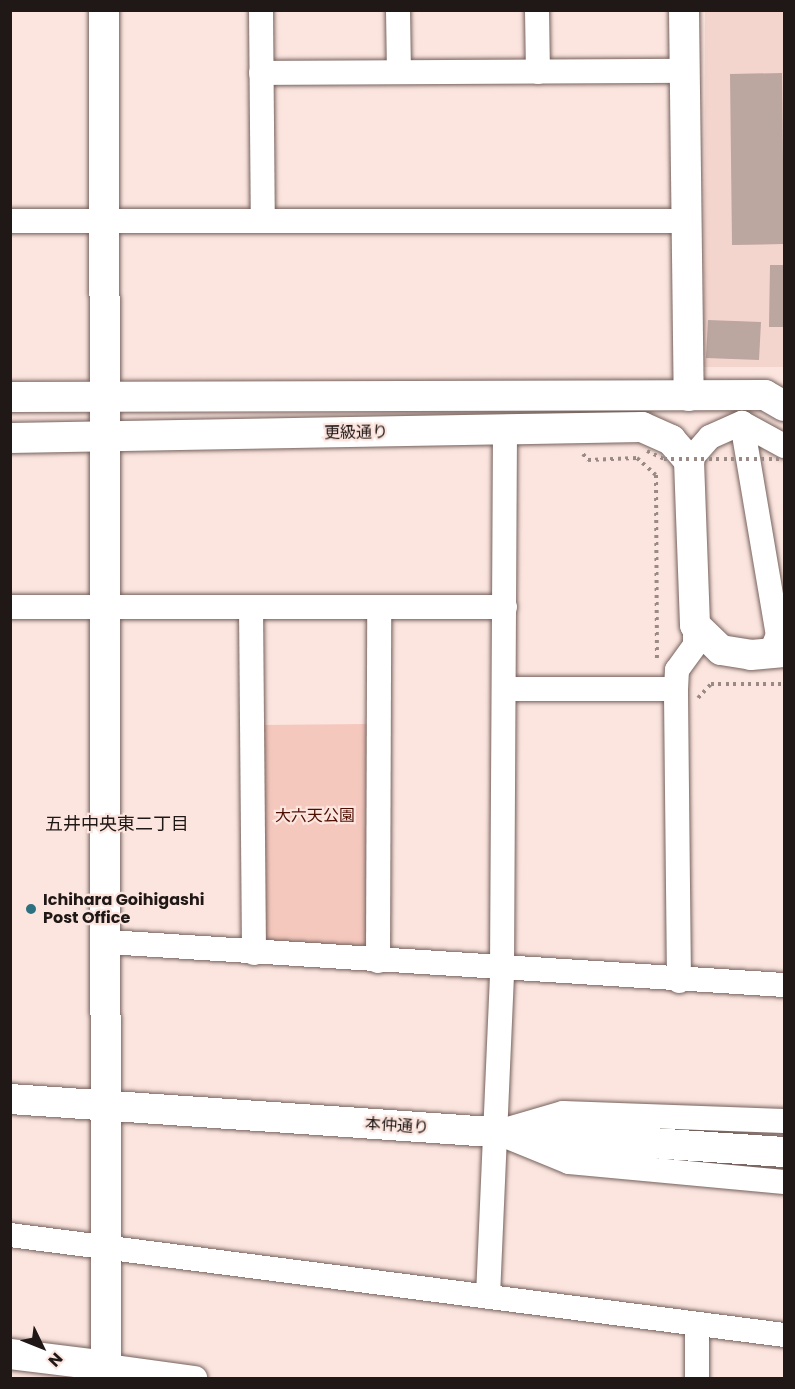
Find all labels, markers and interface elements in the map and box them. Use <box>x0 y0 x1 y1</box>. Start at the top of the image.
street label: 更級通り <box>324 423 388 443</box>
park label: 大六天公園 <box>275 806 355 826</box>
district label: 五井中央東二丁目 <box>45 813 189 835</box>
place label: Ichihara Goihigashi Post Office <box>43 890 204 928</box>
marker: Ichihara Goihigashi Post Office <box>24 902 38 916</box>
street label: 本仲通り <box>364 1114 430 1138</box>
north arrow <box>12 1317 72 1377</box>
text: N <box>43 1347 68 1372</box>

